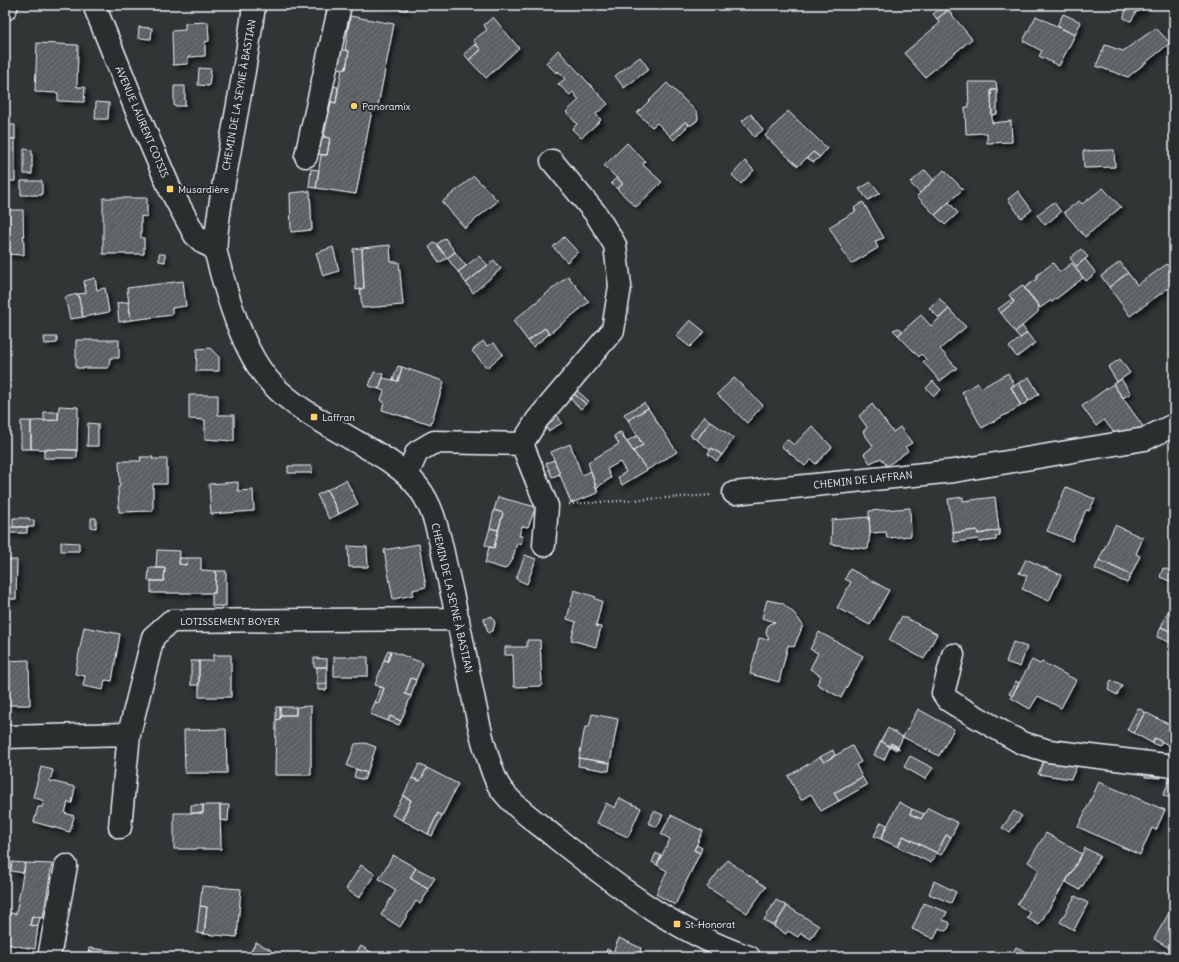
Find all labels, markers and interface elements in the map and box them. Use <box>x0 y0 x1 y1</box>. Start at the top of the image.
street label: CHEMIN DE LA SEYNE À BASTIAN <box>219 18 259 172</box>
street label: AVENUE LAURENT COTSIS <box>113 64 172 180</box>
place label: Panoramix <box>362 100 411 113</box>
marker: Panoramix <box>349 101 359 111</box>
place label: Musardière <box>178 183 229 196</box>
marker: Musardière <box>165 184 175 194</box>
place label: Laffran <box>322 411 355 424</box>
marker: Laffran <box>309 412 319 422</box>
street label: CHEMIN DE LAFFRAN <box>813 468 913 492</box>
street label: CHEMIN DE LA SEYNE À BASTIAN <box>428 522 476 674</box>
street label: LOTISSEMENT BOYER <box>180 615 280 628</box>
place label: St-Honorat <box>685 918 736 931</box>
marker: St-Honorat <box>672 919 682 929</box>

